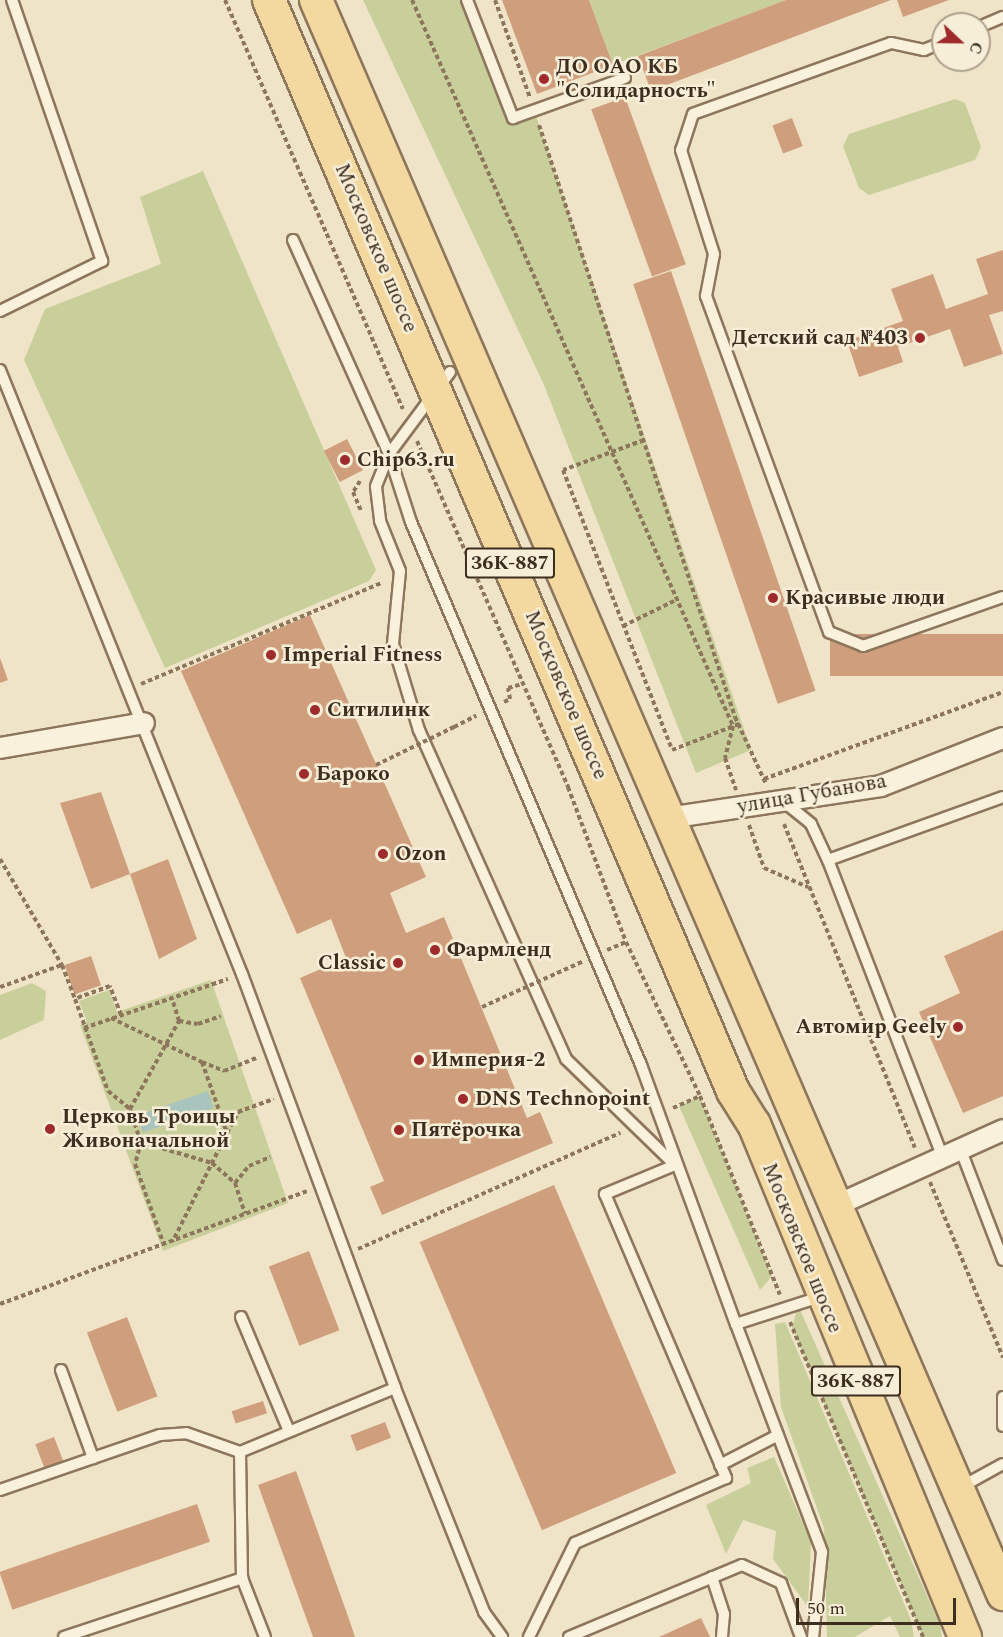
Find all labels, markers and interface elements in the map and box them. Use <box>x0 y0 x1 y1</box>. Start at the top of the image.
north arrow <box>931 12 991 72</box>
text: С <box>963 38 989 58</box>
place label: ДО ОАО КБ "Солидарность" <box>556 54 716 104</box>
marker: ДО ОАО КБ "Солидарность" <box>537 72 551 86</box>
street label: Московское шоссе <box>329 160 423 336</box>
place label: Детский сад №403 <box>732 325 908 351</box>
marker: Детский сад №403 <box>913 331 927 345</box>
place label: Chip63.ru <box>357 447 455 473</box>
marker: Chip63.ru <box>338 453 352 467</box>
road number: 36К-887 <box>464 546 556 580</box>
place label: Красивые люди <box>785 585 945 611</box>
marker: Красивые люди <box>766 591 780 605</box>
street label: Московское шоссе <box>519 607 613 783</box>
place label: Imperial Fitness <box>283 642 442 668</box>
marker: Imperial Fitness <box>264 648 278 662</box>
place label: Ситилинк <box>327 697 430 723</box>
marker: Ситилинк <box>308 703 322 717</box>
place label: Бароко <box>316 761 390 787</box>
marker: Бароко <box>297 767 311 781</box>
street label: улица Губанова <box>735 768 889 820</box>
place label: Ozon <box>395 841 446 867</box>
marker: Ozon <box>376 847 390 861</box>
place label: Фармленд <box>447 937 551 963</box>
marker: Фармленд <box>428 943 442 957</box>
place label: Classic <box>318 950 386 976</box>
marker: Classic <box>391 956 405 970</box>
place label: Автомир Geely <box>796 1014 946 1040</box>
marker: Автомир Geely <box>951 1020 965 1034</box>
place label: Империя-2 <box>431 1047 545 1073</box>
marker: Империя-2 <box>412 1053 426 1067</box>
place label: DNS Technopoint <box>475 1086 650 1112</box>
marker: DNS Technopoint <box>456 1092 470 1106</box>
place label: Церковь Троицы Живоначальной <box>62 1104 235 1154</box>
place label: Пятёрочка <box>411 1117 521 1143</box>
marker: Церковь Троицы Живоначальной <box>43 1122 57 1136</box>
marker: Пятёрочка <box>392 1123 406 1137</box>
street label: Московское шоссе <box>756 1159 848 1337</box>
road number: 36К-887 <box>810 1364 902 1398</box>
scale bar <box>799 1586 960 1624</box>
text: 50 m <box>807 1595 845 1622</box>

